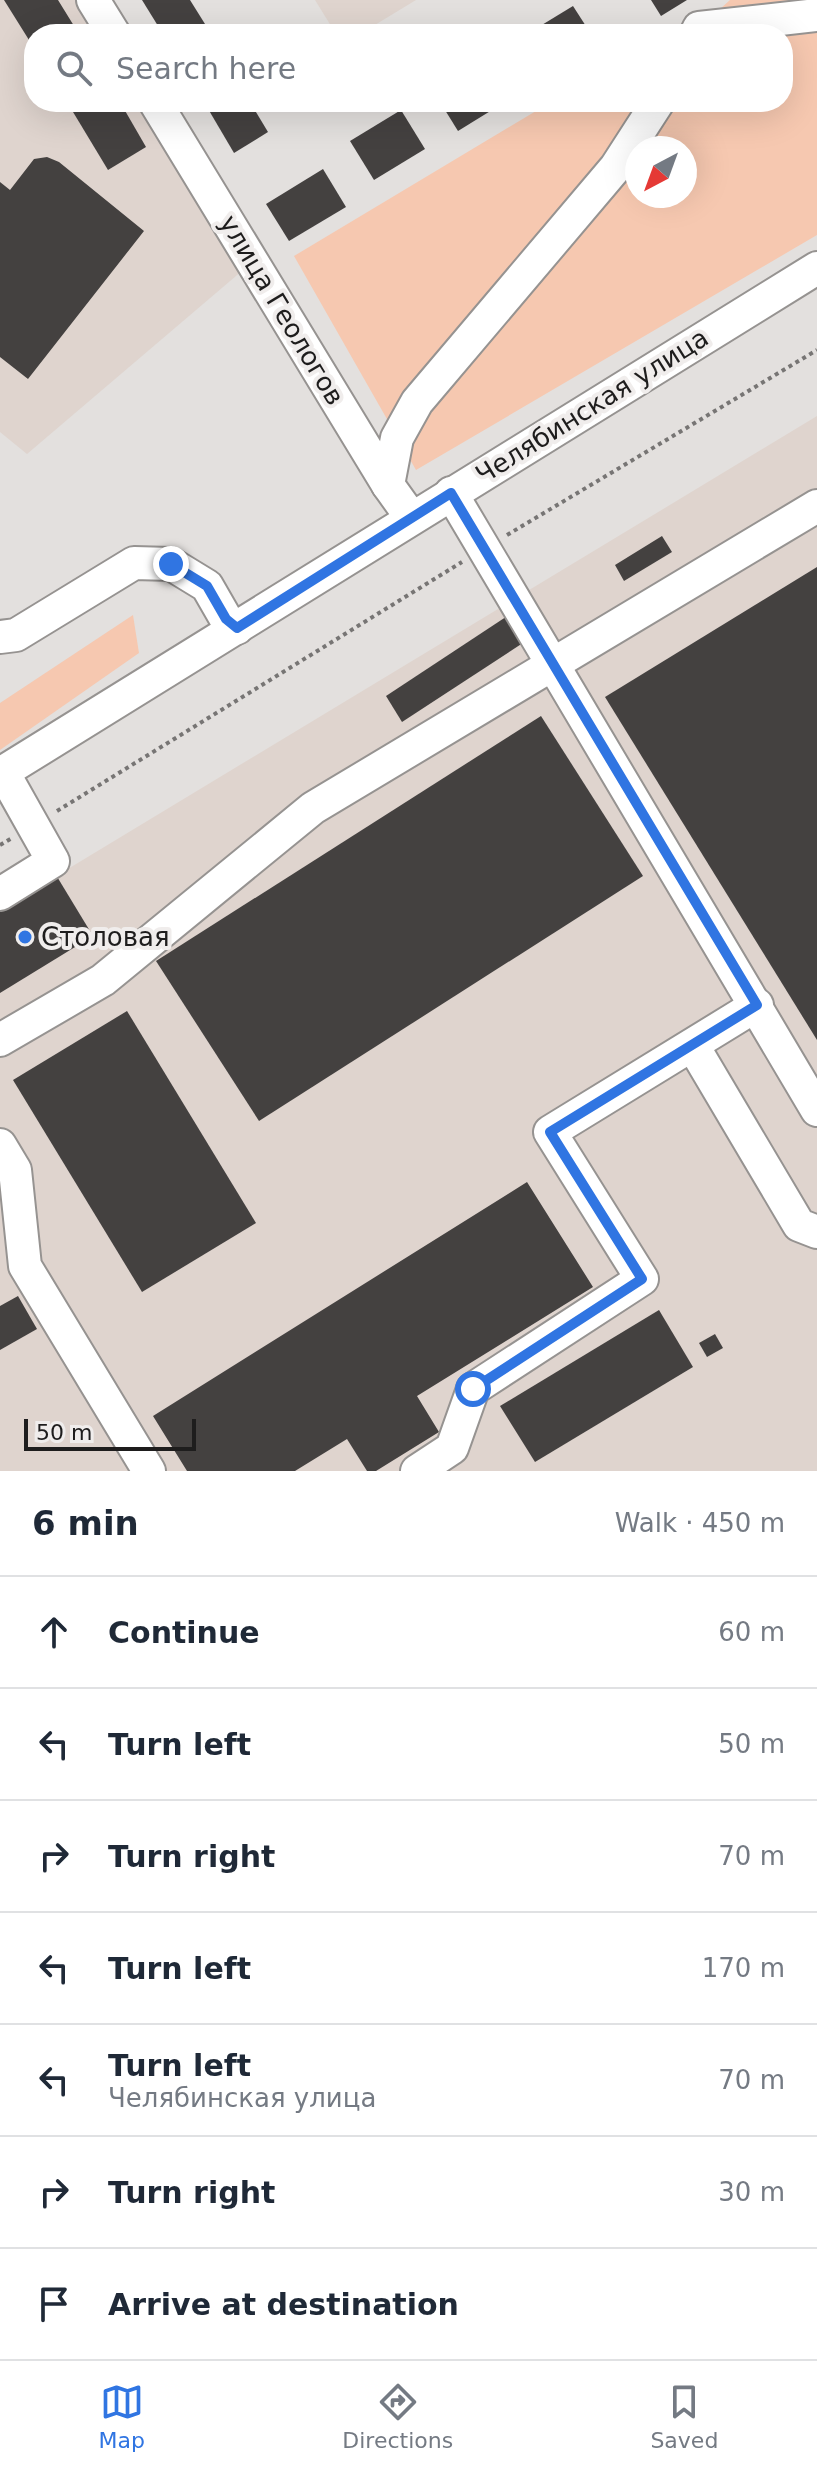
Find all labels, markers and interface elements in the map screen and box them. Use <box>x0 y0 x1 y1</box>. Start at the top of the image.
search box <box>24 24 793 112</box>
icon: search <box>52 46 96 90</box>
text: Search here <box>116 51 296 86</box>
north arrow <box>625 136 697 208</box>
street label: улица Геологов <box>214 210 350 410</box>
street label: Челябинская улица <box>470 322 714 490</box>
route end <box>153 546 189 582</box>
place label: Столовая <box>41 922 170 952</box>
marker: Столовая <box>16 928 34 946</box>
route start <box>455 1371 491 1407</box>
scale bar <box>24 1415 196 1451</box>
text: 50 m <box>36 1420 92 1445</box>
text: 6 min <box>32 1503 139 1543</box>
text: Walk · 450 m <box>615 1508 785 1538</box>
icon: ahead <box>32 1610 76 1654</box>
text: Continue <box>108 1615 260 1650</box>
text: 60 m <box>718 1617 785 1647</box>
icon: left <box>32 1722 76 1766</box>
text: Turn left <box>108 1727 251 1762</box>
text: 50 m <box>718 1729 785 1759</box>
icon: right <box>32 1834 76 1878</box>
text: Turn right <box>108 1839 275 1874</box>
text: 70 m <box>718 1841 785 1871</box>
icon: left <box>32 1946 76 1990</box>
text: Turn left <box>108 1951 251 1986</box>
text: 170 m <box>702 1953 785 1983</box>
text: Turn left <box>108 2048 251 2083</box>
icon: left <box>32 2058 76 2102</box>
text: 70 m <box>718 2065 785 2095</box>
text: Челябинская улица <box>108 2083 376 2113</box>
icon: right <box>32 2170 76 2214</box>
text: Turn right <box>108 2175 275 2210</box>
text: 30 m <box>718 2177 785 2207</box>
icon: arrive <box>32 2282 76 2326</box>
text: Arrive at destination <box>108 2287 459 2322</box>
tab: Map <box>99 2380 145 2453</box>
tab: Directions <box>342 2380 453 2453</box>
tab: Saved <box>650 2380 718 2453</box>

